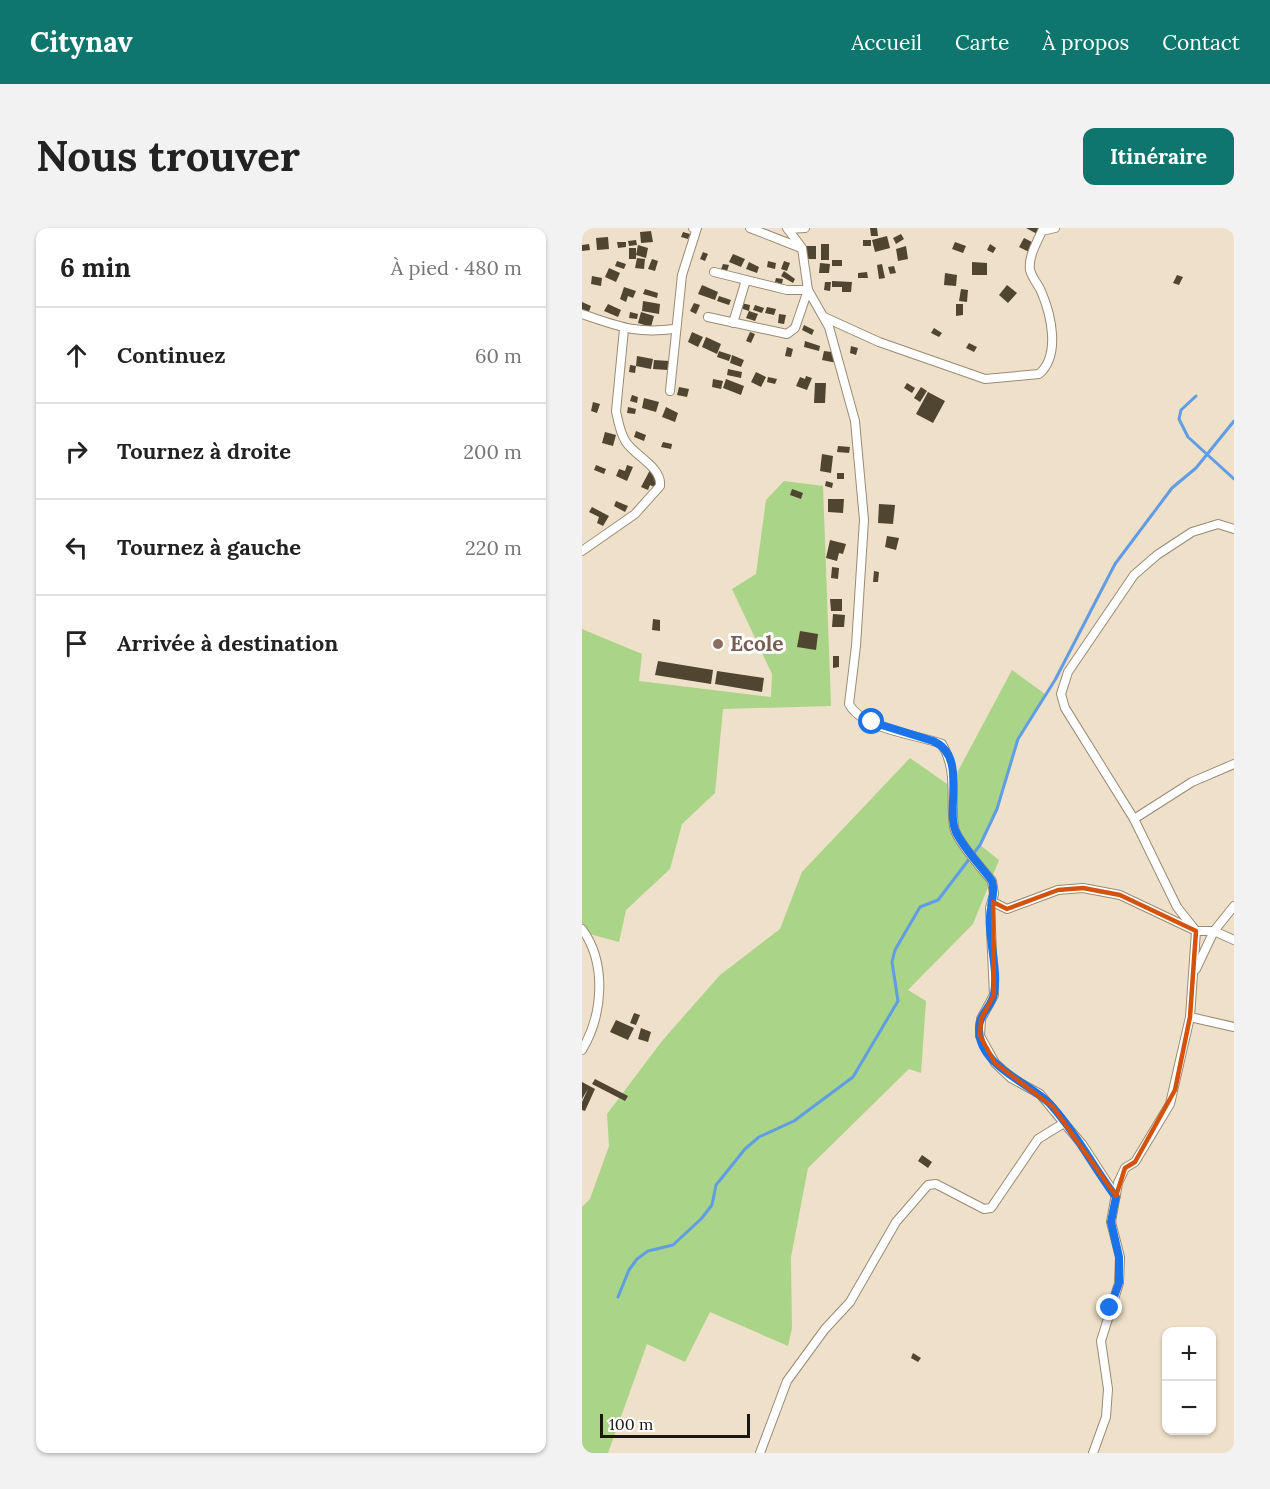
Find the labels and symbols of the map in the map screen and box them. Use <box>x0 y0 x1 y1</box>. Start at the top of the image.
place label: Ecole <box>730 630 784 657</box>
marker: Ecole <box>711 637 725 651</box>
route start <box>858 708 884 734</box>
route end <box>1096 1294 1122 1320</box>
scale bar <box>600 1411 750 1438</box>

